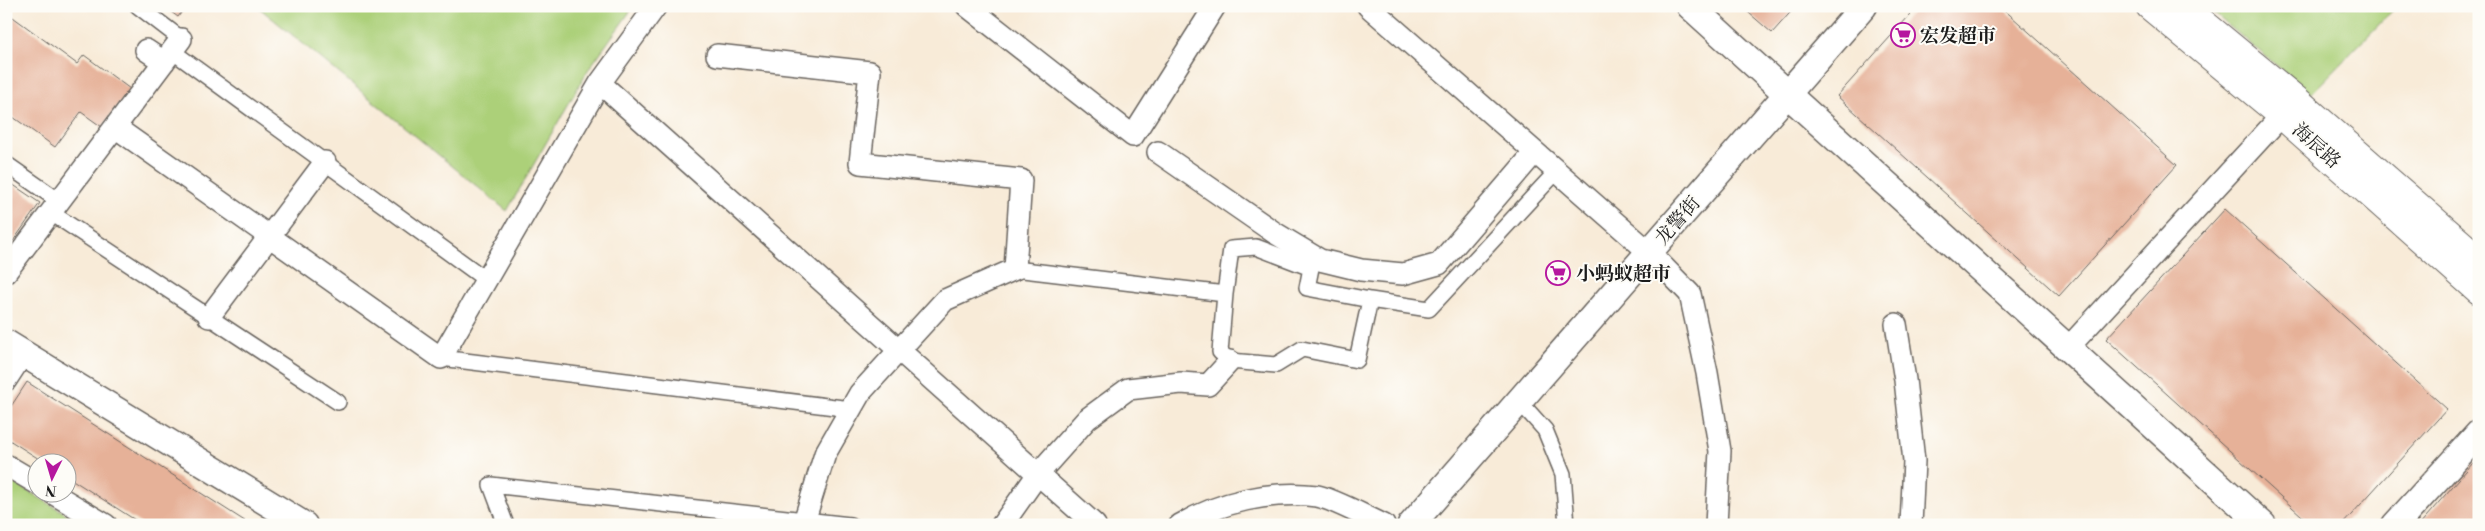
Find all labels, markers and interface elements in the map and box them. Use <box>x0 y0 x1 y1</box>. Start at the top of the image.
supermarket icon: 宏发超市 <box>1890 22 1916 48</box>
place label: 宏发超市 <box>1920 24 1996 48</box>
street label: 海辰路 <box>2287 118 2346 174</box>
street label: 龙警街 <box>1650 191 1706 250</box>
supermarket icon: 小蚂蚁超市 <box>1545 260 1571 286</box>
place label: 小蚂蚁超市 <box>1576 262 1671 286</box>
north arrow <box>28 454 78 504</box>
text: N <box>45 481 57 499</box>

